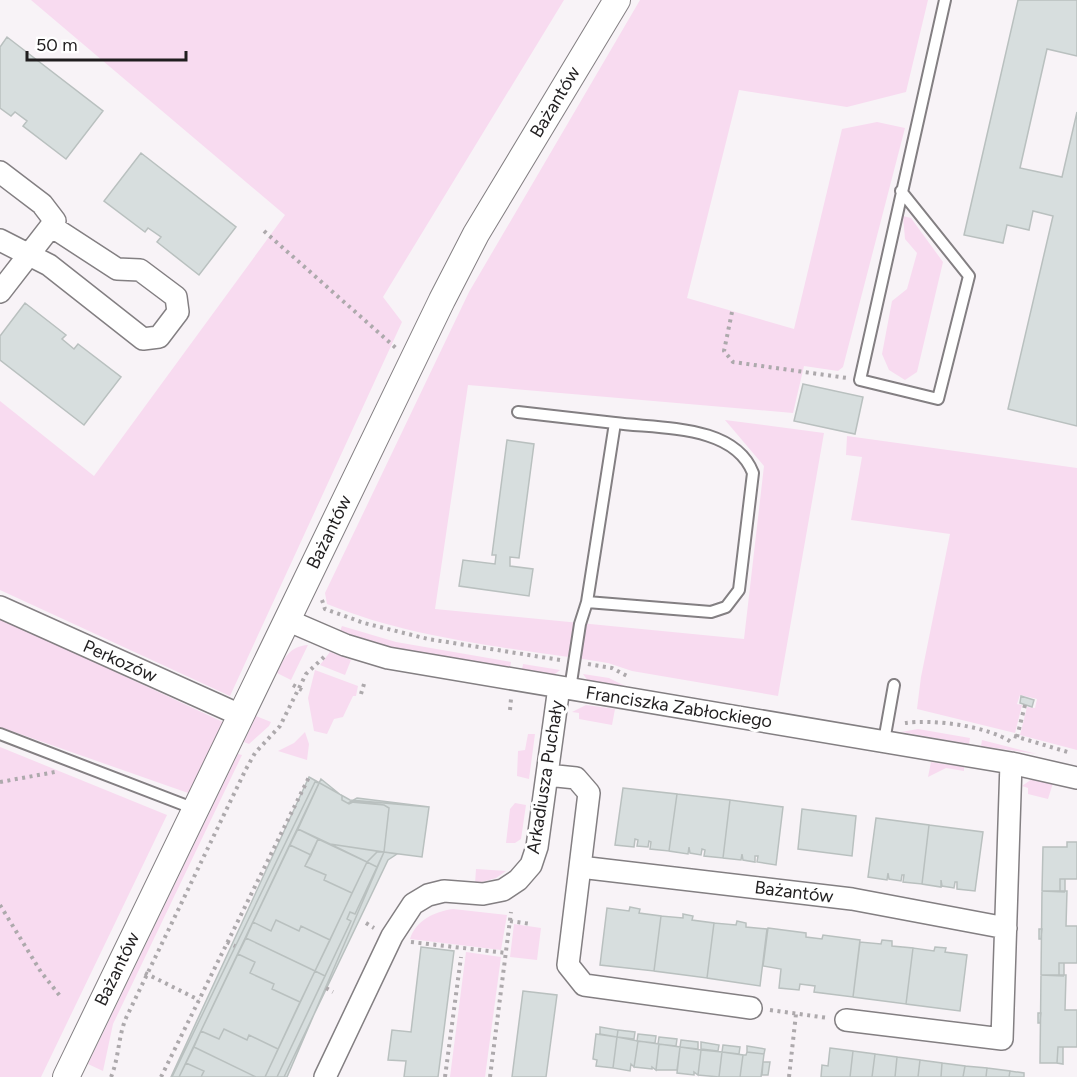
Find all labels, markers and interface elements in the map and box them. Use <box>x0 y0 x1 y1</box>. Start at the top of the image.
scale bar <box>27 24 186 62</box>
text: 50 m <box>36 34 78 56</box>
street label: Bażantów <box>525 62 585 142</box>
street label: Bażantów <box>302 492 356 572</box>
street label: Perkozów <box>80 635 160 687</box>
street label: Franciszka Zabłockiego <box>584 681 774 733</box>
street label: Arkadiusza Puchały <box>522 698 568 856</box>
street label: Bażantów <box>753 876 835 908</box>
street label: Bażantów <box>90 929 144 1009</box>

